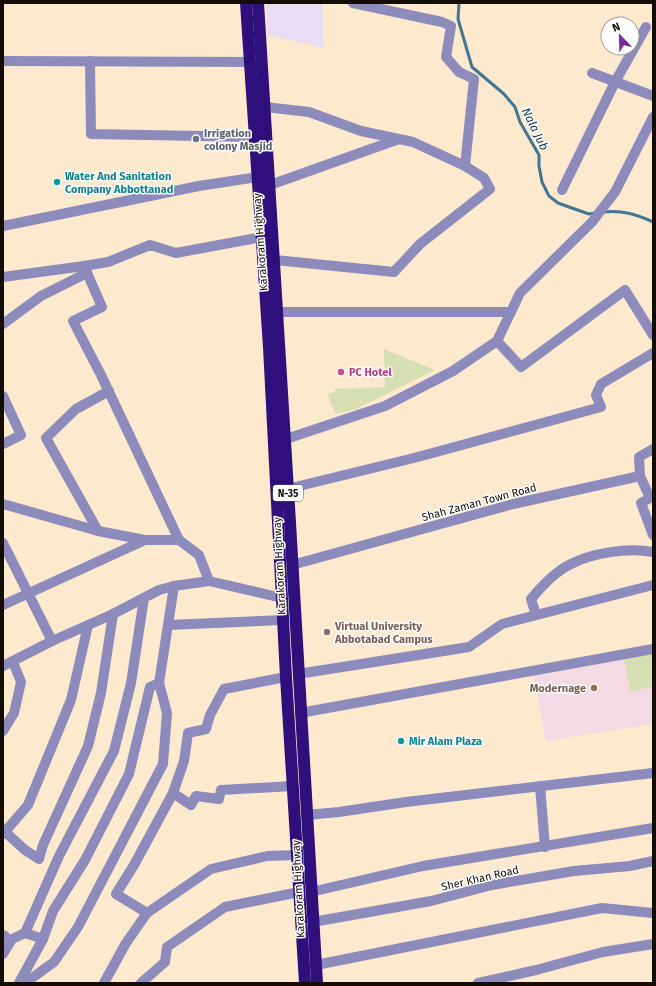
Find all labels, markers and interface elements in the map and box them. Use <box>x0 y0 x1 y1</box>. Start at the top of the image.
north arrow <box>600 16 640 56</box>
text: N <box>610 20 622 35</box>
water label: Nala Jub <box>519 105 551 153</box>
place label: Irrigation colony Masjid <box>204 127 272 153</box>
marker: Irrigation colony Masjid <box>191 134 201 144</box>
place label: Water And Sanitation Company Abbottanad <box>65 170 173 196</box>
marker: Water And Sanitation Company Abbottanad <box>52 177 62 187</box>
street label: Karakoram Highway <box>251 192 270 291</box>
place label: PC Hotel <box>349 366 392 379</box>
marker: PC Hotel <box>336 367 346 377</box>
street label: Shah Zaman Town Road <box>420 481 538 524</box>
road number: N-35 <box>273 485 303 501</box>
street label: Karakoram Highway <box>270 516 289 615</box>
place label: Virtual University Abbotabad Campus <box>334 620 433 646</box>
marker: Virtual University Abbotabad Campus <box>322 627 332 637</box>
place label: Modernage <box>530 682 586 695</box>
marker: Modernage <box>589 683 599 693</box>
place label: Mir Alam Plaza <box>409 735 482 748</box>
marker: Mir Alam Plaza <box>396 736 406 746</box>
street label: Karakoram Highway <box>289 839 308 938</box>
street label: Sher Khan Road <box>440 863 520 894</box>

